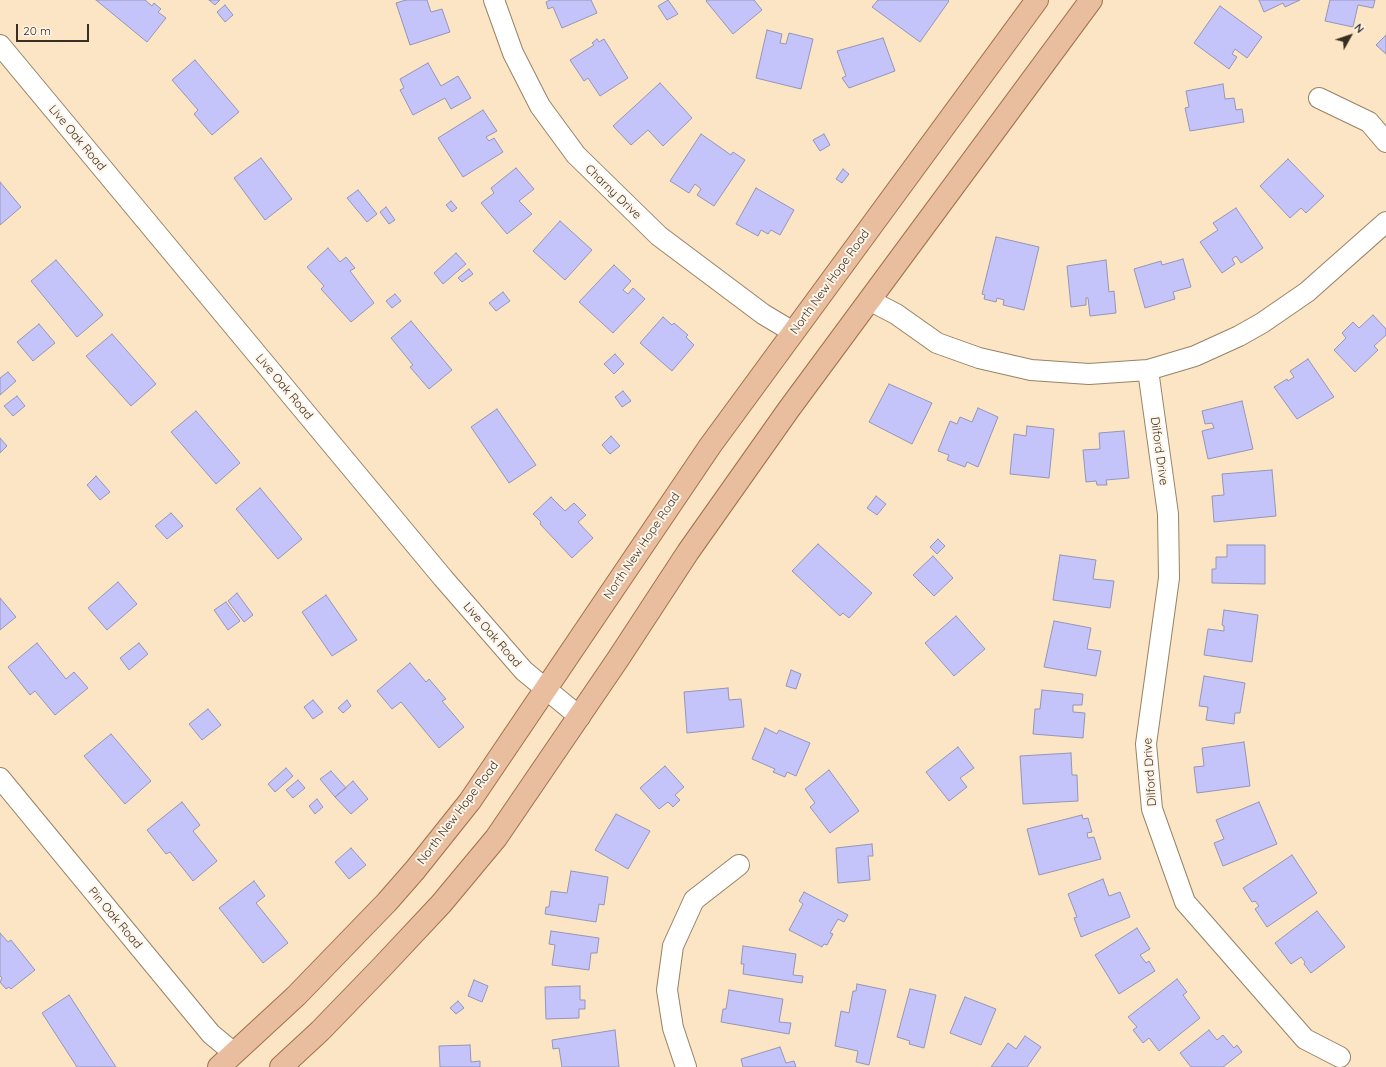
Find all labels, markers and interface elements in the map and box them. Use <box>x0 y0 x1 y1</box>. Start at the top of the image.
scale bar <box>18 16 91 42</box>
north arrow <box>1330 16 1370 56</box>
text: N <box>1351 21 1367 36</box>
text: 20 m <box>23 23 51 38</box>
street label: Live Oak Road <box>45 102 109 174</box>
street label: Charny Drive <box>582 162 644 222</box>
street label: North New Hope Road <box>787 227 873 337</box>
street label: Live Oak Road <box>252 351 316 423</box>
street label: Dilford Drive <box>1147 416 1171 486</box>
street label: North New Hope Road <box>601 490 683 602</box>
street label: Live Oak Road <box>460 600 524 670</box>
street label: Dilford Drive <box>1140 737 1160 807</box>
street label: North New Hope Road <box>414 759 502 867</box>
street label: Pin Oak Road <box>85 884 145 952</box>

